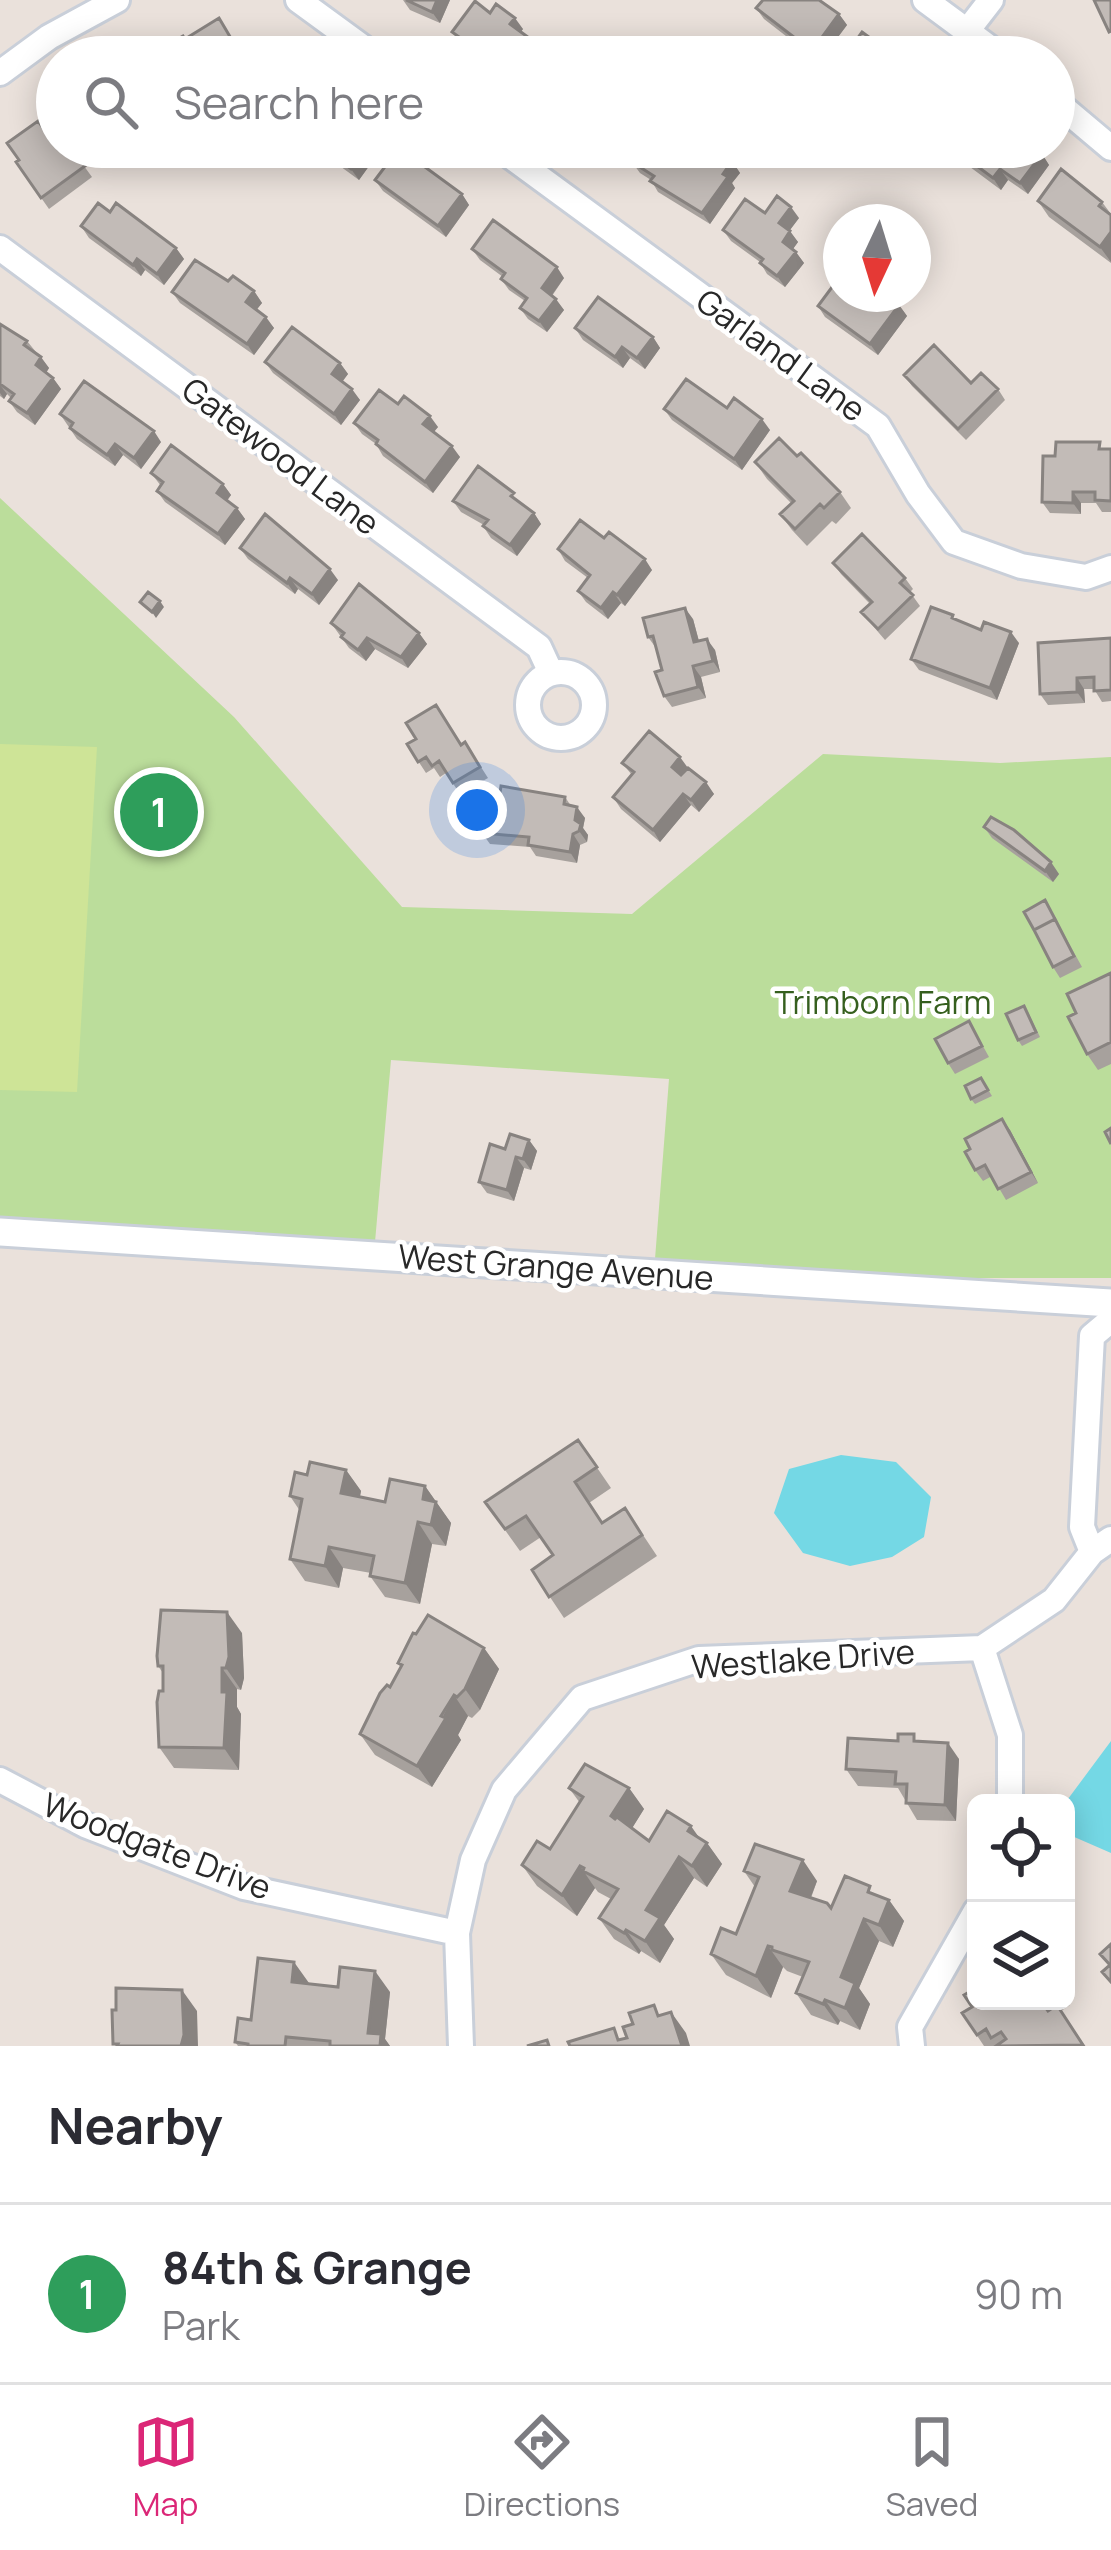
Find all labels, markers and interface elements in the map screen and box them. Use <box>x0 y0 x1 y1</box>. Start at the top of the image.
search box <box>36 36 1075 168</box>
icon: search <box>78 69 144 135</box>
text: Search here <box>174 71 424 133</box>
north arrow <box>823 204 931 312</box>
street label: Garland Lane <box>688 278 875 431</box>
street label: Gatewood Lane <box>173 366 389 545</box>
pin: 1 <box>120 767 198 857</box>
your location <box>447 780 507 840</box>
park label: Trimborn Farm <box>775 979 991 1024</box>
street label: West Grange Avenue <box>397 1233 715 1300</box>
street label: Westlake Drive <box>690 1628 916 1689</box>
street label: Woodgate Drive <box>37 1781 278 1910</box>
map controls <box>967 1794 1075 2010</box>
button: locate <box>967 1794 1075 1902</box>
button: layers <box>967 1902 1075 2010</box>
text: Nearby <box>48 2090 223 2159</box>
text: 84th & Grange <box>162 2236 472 2298</box>
text: 1 <box>78 2267 96 2321</box>
text: 90 m <box>974 2267 1063 2321</box>
text: Park <box>162 2298 240 2352</box>
tab: Map <box>133 2409 199 2526</box>
tab: Directions <box>464 2409 620 2526</box>
tab: Saved <box>885 2409 978 2526</box>

